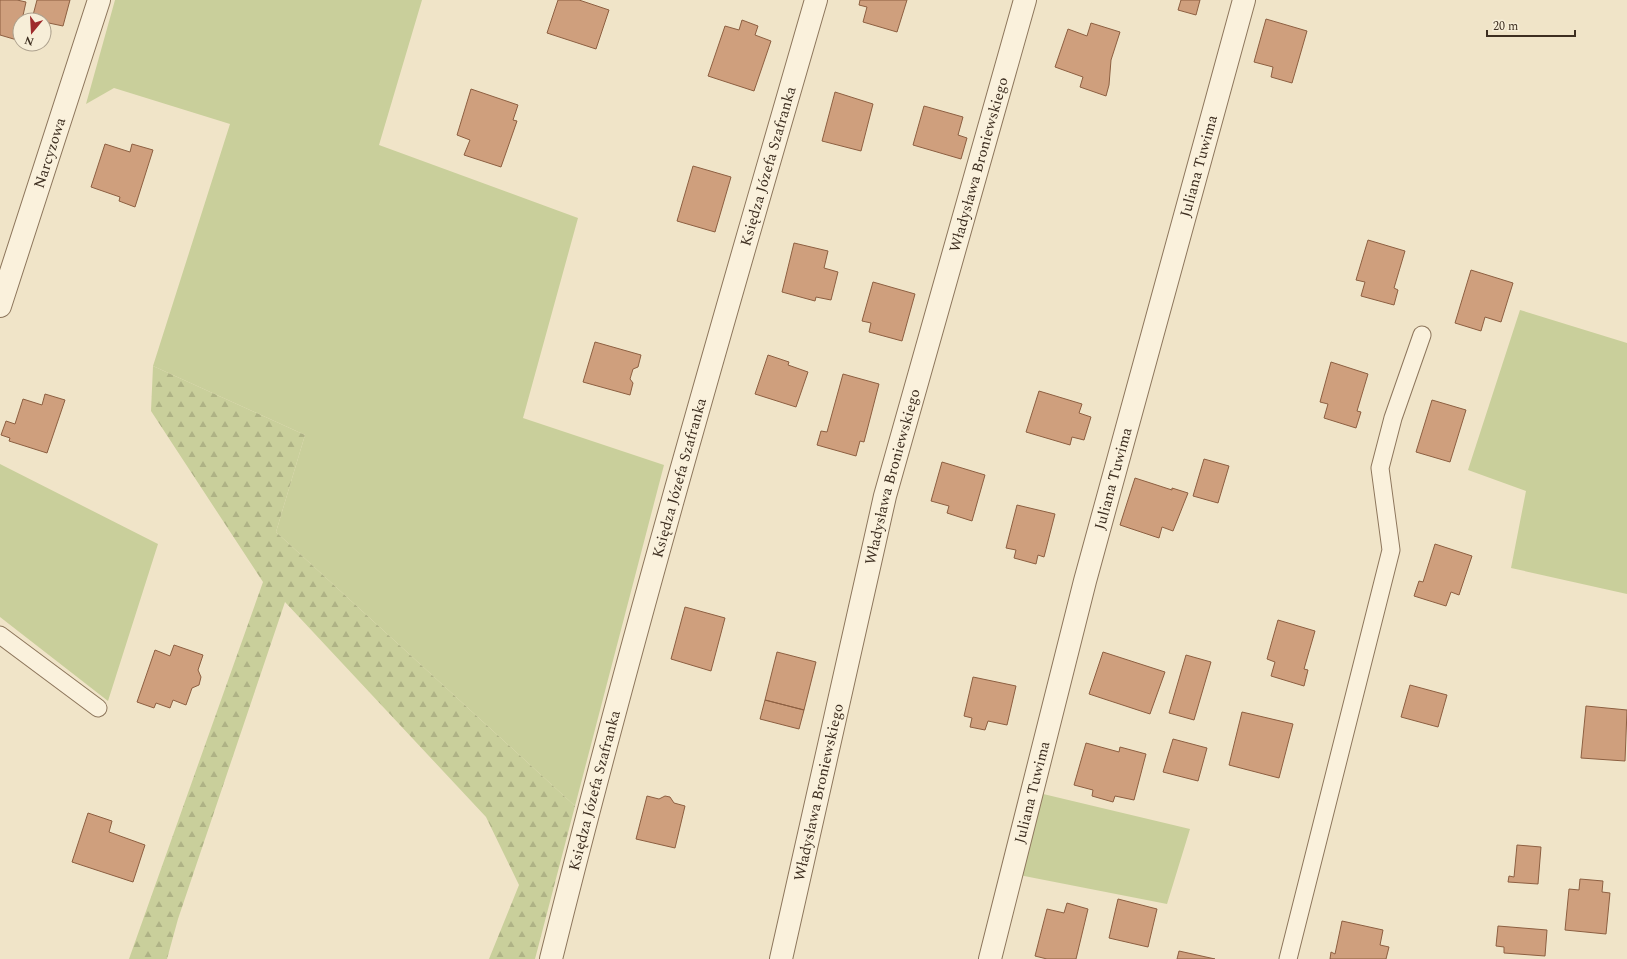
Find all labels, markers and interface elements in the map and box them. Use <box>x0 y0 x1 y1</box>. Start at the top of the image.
north arrow <box>12 12 52 52</box>
scale bar <box>1487 12 1575 38</box>
text: 20 m <box>1493 17 1518 36</box>
text: N <box>22 32 36 51</box>
street label: Władysława Broniewskiego <box>943 74 1014 255</box>
street label: Księdza Józefa Szafranka <box>734 83 802 249</box>
street label: Juliana Tuwima <box>1174 112 1224 220</box>
street label: Narcyzowa <box>27 114 72 191</box>
street label: Władysława Broniewskiego <box>858 386 926 567</box>
street label: Księdza Józefa Szafranka <box>646 394 713 560</box>
street label: Juliana Tuwima <box>1088 424 1138 532</box>
street label: Władysława Broniewskiego <box>787 701 850 883</box>
street label: Księdza Józefa Szafranka <box>562 707 626 873</box>
street label: Juliana Tuwima <box>1008 738 1056 846</box>

